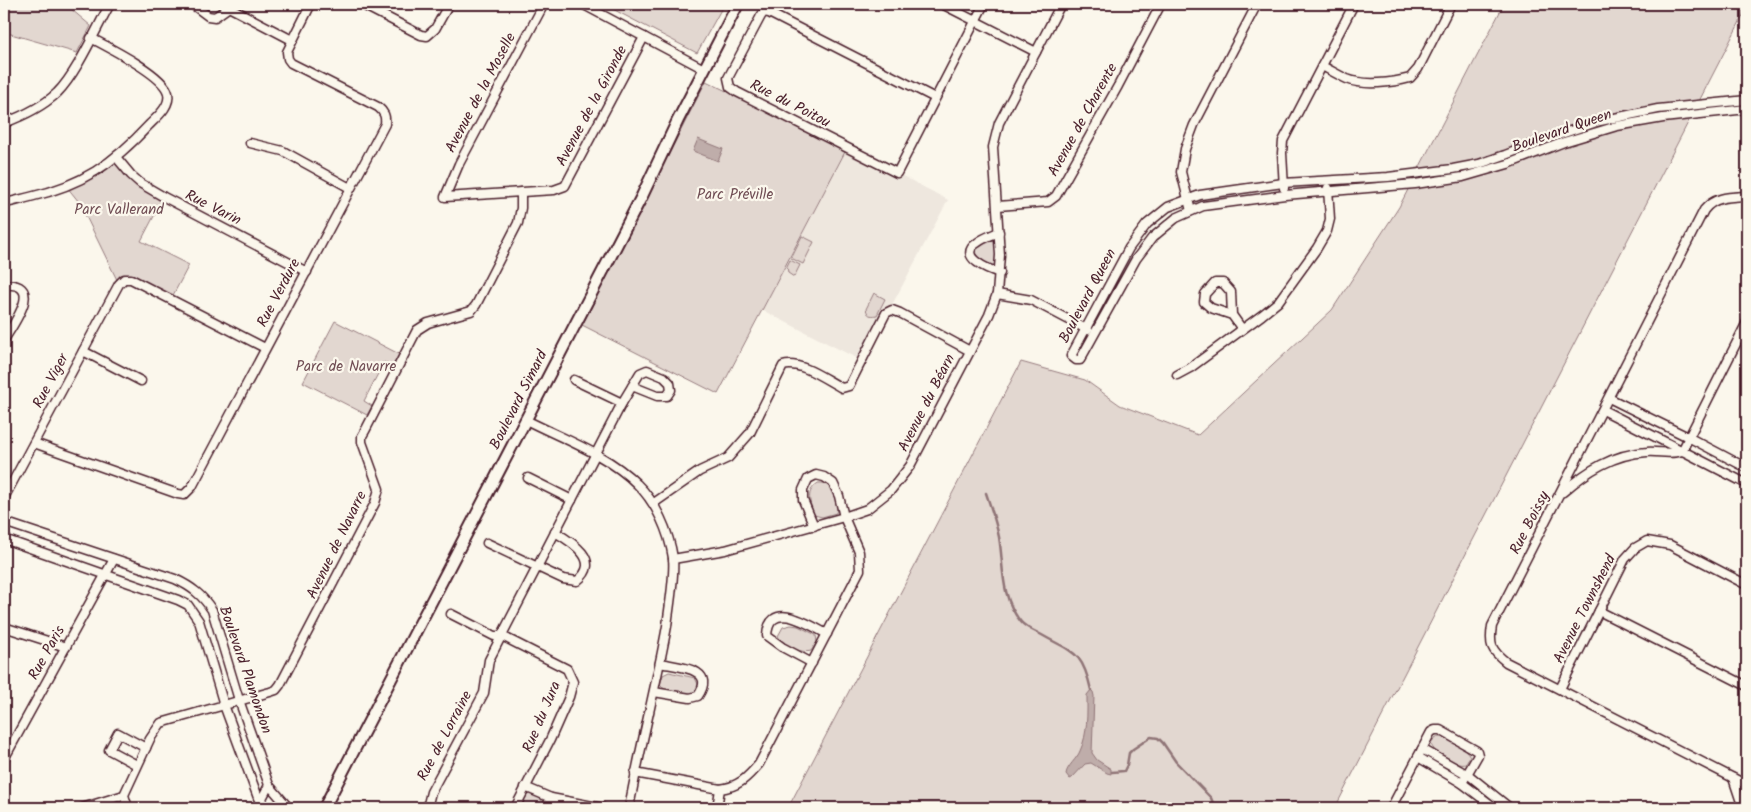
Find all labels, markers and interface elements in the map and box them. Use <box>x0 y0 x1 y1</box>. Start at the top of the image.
street label: Avenue de la Moselle <box>439 28 523 157</box>
street label: Avenue de la Gironde <box>550 41 634 171</box>
street label: Avenue de Charente <box>1042 59 1124 181</box>
street label: Rue du Poitou <box>745 73 835 135</box>
street label: Boulevard Queen <box>1509 103 1615 159</box>
park label: Parc Préville <box>697 183 774 207</box>
street label: Rue Varin <box>181 184 245 232</box>
park label: Parc Vallerand <box>74 198 164 222</box>
street label: Boulevard Queen <box>1053 244 1123 348</box>
street label: Rue Verdure <box>251 254 307 332</box>
street label: Boulevard Simard <box>484 346 555 454</box>
street label: Rue Viger <box>27 348 76 413</box>
street label: Avenue du Béarn <box>892 350 962 456</box>
park label: Parc de Navarre <box>296 355 396 379</box>
street label: Rue Boissy <box>1504 486 1557 559</box>
street label: Avenue de Navarre <box>300 487 374 603</box>
street label: Avenue Townshend <box>1547 550 1623 668</box>
street label: Boulevard Plamondon <box>212 603 278 737</box>
street label: Rue Paris <box>22 621 72 685</box>
street label: Rue du Jura <box>516 677 568 757</box>
street label: Rue de Lorraine <box>411 686 479 785</box>

